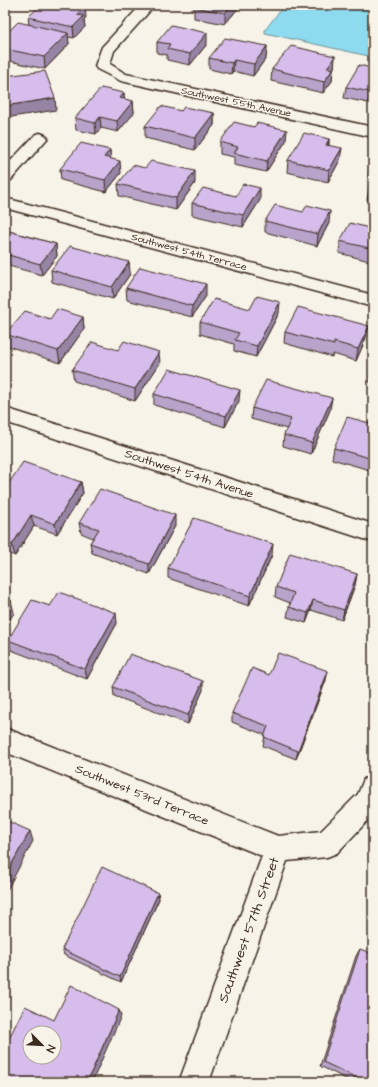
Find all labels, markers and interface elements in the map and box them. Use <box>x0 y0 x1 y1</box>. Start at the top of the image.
street label: Southwest 55th Avenue <box>180 83 293 121</box>
street label: Southwest 54th Terrace <box>130 230 249 274</box>
street label: Southwest 54th Avenue <box>122 445 256 503</box>
street label: Southwest 53rd Terrace <box>73 760 212 830</box>
street label: Southwest 57th Street <box>213 854 285 1006</box>
north arrow <box>22 1025 62 1065</box>
text: N <box>42 1043 59 1055</box>

